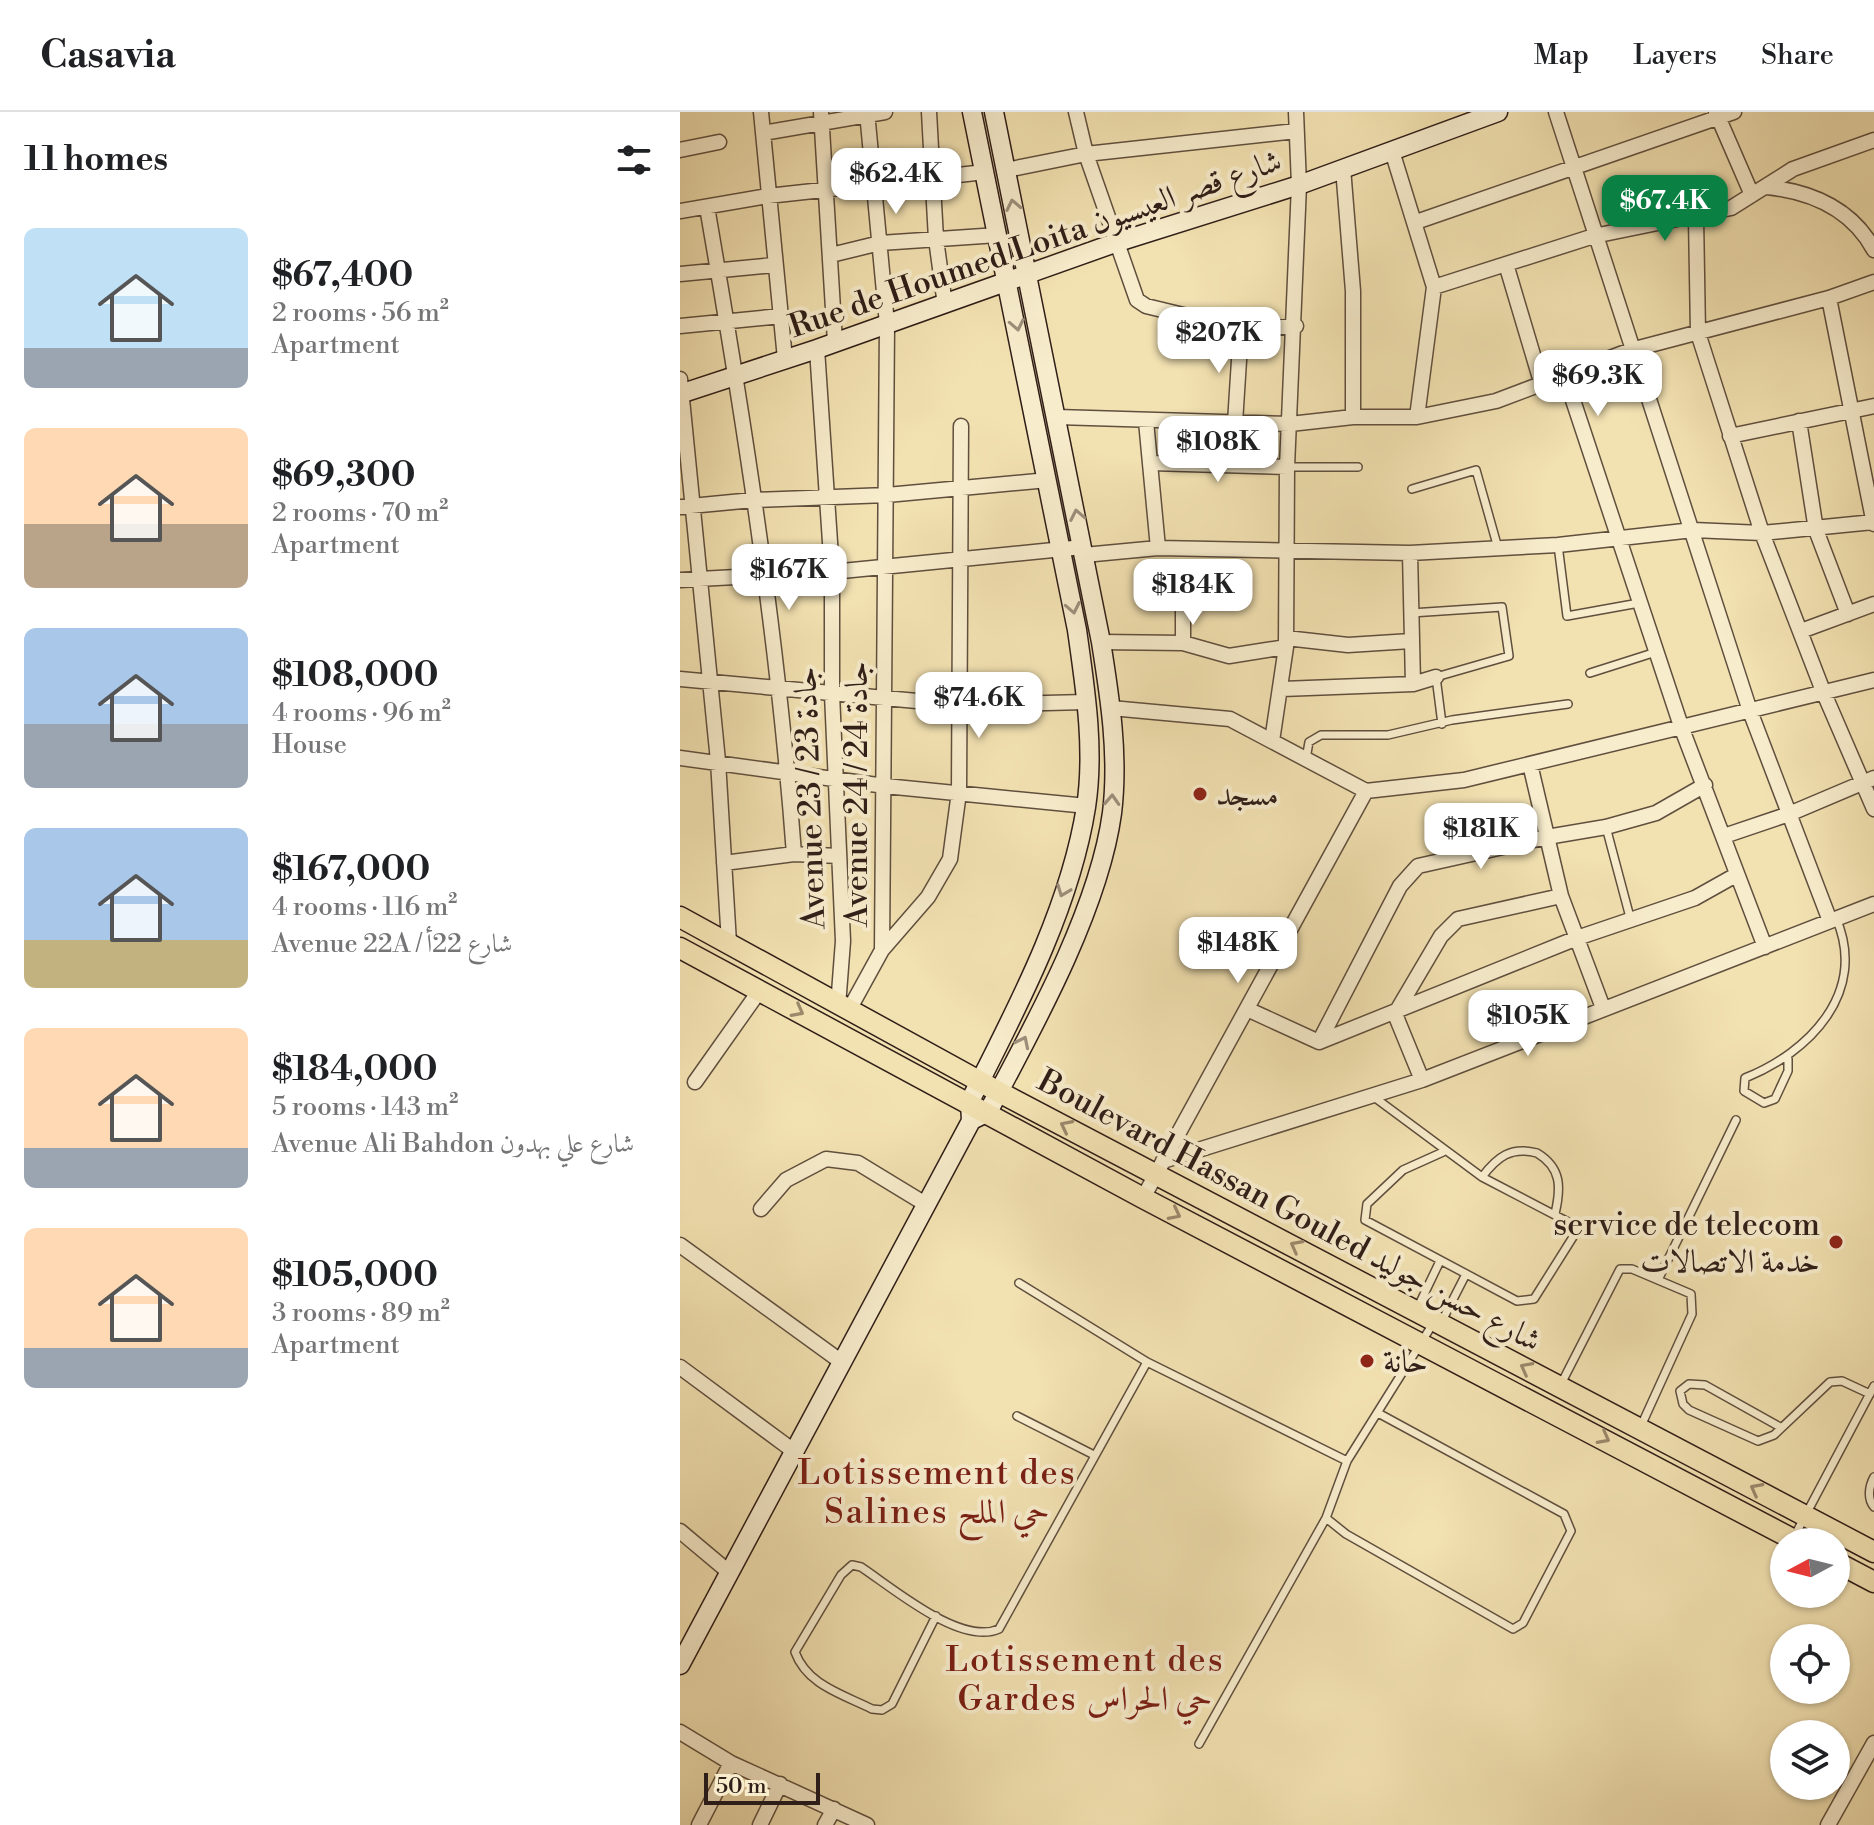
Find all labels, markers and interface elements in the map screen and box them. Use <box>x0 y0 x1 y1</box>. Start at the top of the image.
text: Casavia <box>40 32 176 79</box>
text: Map <box>1534 38 1589 73</box>
text: Layers <box>1633 38 1717 73</box>
text: Share <box>1761 38 1834 73</box>
icon: filters <box>612 138 656 182</box>
text: 11 homes <box>24 139 168 181</box>
street label: Rue de Houmed Loita شارع قصر العيسيون <box>784 141 1289 353</box>
pin: $62.4K <box>831 148 961 216</box>
text: $62.4K <box>849 158 943 190</box>
pin: $67.4K <box>1600 175 1730 243</box>
text: $67.4K <box>1620 185 1710 217</box>
one-way arrow <box>1006 199 1023 212</box>
text: $67,400 <box>272 255 413 297</box>
icon: home <box>88 260 184 356</box>
text: 2 rooms · 56 m² <box>272 297 449 329</box>
pin: $207K <box>1163 307 1275 375</box>
text: $207K <box>1176 317 1262 349</box>
one-way arrow <box>1008 318 1025 331</box>
text: Apartment <box>272 329 400 361</box>
pin: $69.3K <box>1533 350 1663 418</box>
text: $69.3K <box>1552 360 1644 392</box>
pin: $108K <box>1162 416 1274 484</box>
text: $108K <box>1176 426 1260 458</box>
text: $69,300 <box>272 455 415 497</box>
icon: home <box>88 460 184 556</box>
text: 2 rooms · 70 m² <box>272 497 448 529</box>
one-way arrow <box>1069 508 1086 522</box>
text: Apartment <box>272 529 400 561</box>
pin: $167K <box>733 544 845 612</box>
text: $167K <box>750 554 828 586</box>
pin: $184K <box>1137 559 1249 627</box>
text: $184K <box>1152 569 1235 601</box>
one-way arrow <box>1064 600 1081 614</box>
text: $108,000 <box>272 655 438 697</box>
icon: home <box>88 660 184 756</box>
street label: Avenue 24 / جادة 24 <box>837 661 877 928</box>
street label: Avenue 23 / جادة 23 <box>785 666 835 931</box>
pin: $74.6K <box>914 672 1044 740</box>
text: $74.6K <box>933 682 1025 714</box>
text: 4 rooms · 96 m² <box>272 697 451 729</box>
text: House <box>272 729 347 761</box>
place label: مسجد <box>1216 775 1279 815</box>
marker: مسجد <box>1191 785 1209 803</box>
one-way arrow <box>1103 793 1120 806</box>
pin: $181K <box>1425 803 1537 871</box>
text: $181K <box>1442 813 1520 845</box>
text: $167,000 <box>272 849 430 891</box>
icon: home <box>88 860 184 956</box>
one-way arrow <box>1056 884 1073 898</box>
text: 4 rooms · 116 m² <box>272 891 457 923</box>
pin: $148K <box>1182 917 1294 985</box>
text: $148K <box>1197 927 1279 959</box>
text: Avenue 22A / شارع 22أ <box>272 928 512 960</box>
pin: $105K <box>1472 990 1584 1058</box>
text: $105K <box>1486 1000 1570 1032</box>
one-way arrow <box>790 1001 805 1016</box>
one-way arrow <box>1013 1035 1029 1050</box>
text: $184,000 <box>272 1049 438 1091</box>
icon: home <box>88 1060 184 1156</box>
street label: Boulevard Hassan Gouled شارع حسن جوليد <box>1027 1060 1548 1366</box>
text: 5 rooms · 143 m² <box>272 1091 458 1123</box>
one-way arrow <box>1059 1120 1074 1136</box>
text: Avenue Ali Bahdon شارع علي بهدون <box>272 1128 634 1160</box>
one-way arrow <box>1166 1205 1181 1220</box>
place label: service de telecom خدمة الاتصالات <box>1553 1205 1820 1282</box>
marker: service de telecom خدمة الاتصالات <box>1827 1233 1845 1251</box>
one-way arrow <box>1290 1241 1304 1256</box>
text: $105,000 <box>272 1255 438 1297</box>
icon: home <box>88 1260 184 1356</box>
text: 3 rooms · 89 m² <box>272 1297 450 1329</box>
text: Apartment <box>272 1329 400 1361</box>
place label: حانة <box>1383 1342 1428 1382</box>
marker: حانة <box>1358 1352 1376 1370</box>
one-way arrow <box>1519 1362 1534 1377</box>
one-way arrow <box>1595 1429 1610 1444</box>
district label: Lotissement des Salines حي الملح <box>797 1453 1077 1542</box>
one-way arrow <box>1749 1484 1764 1499</box>
north arrow <box>1770 1528 1850 1608</box>
map controls <box>1770 1528 1850 1800</box>
button: locate <box>1770 1624 1850 1704</box>
district label: Lotissement des Gardes حي الحراس <box>945 1640 1225 1726</box>
button: layers <box>1770 1720 1850 1800</box>
scale bar <box>704 1769 820 1805</box>
text: 50 m <box>716 1773 767 1800</box>

